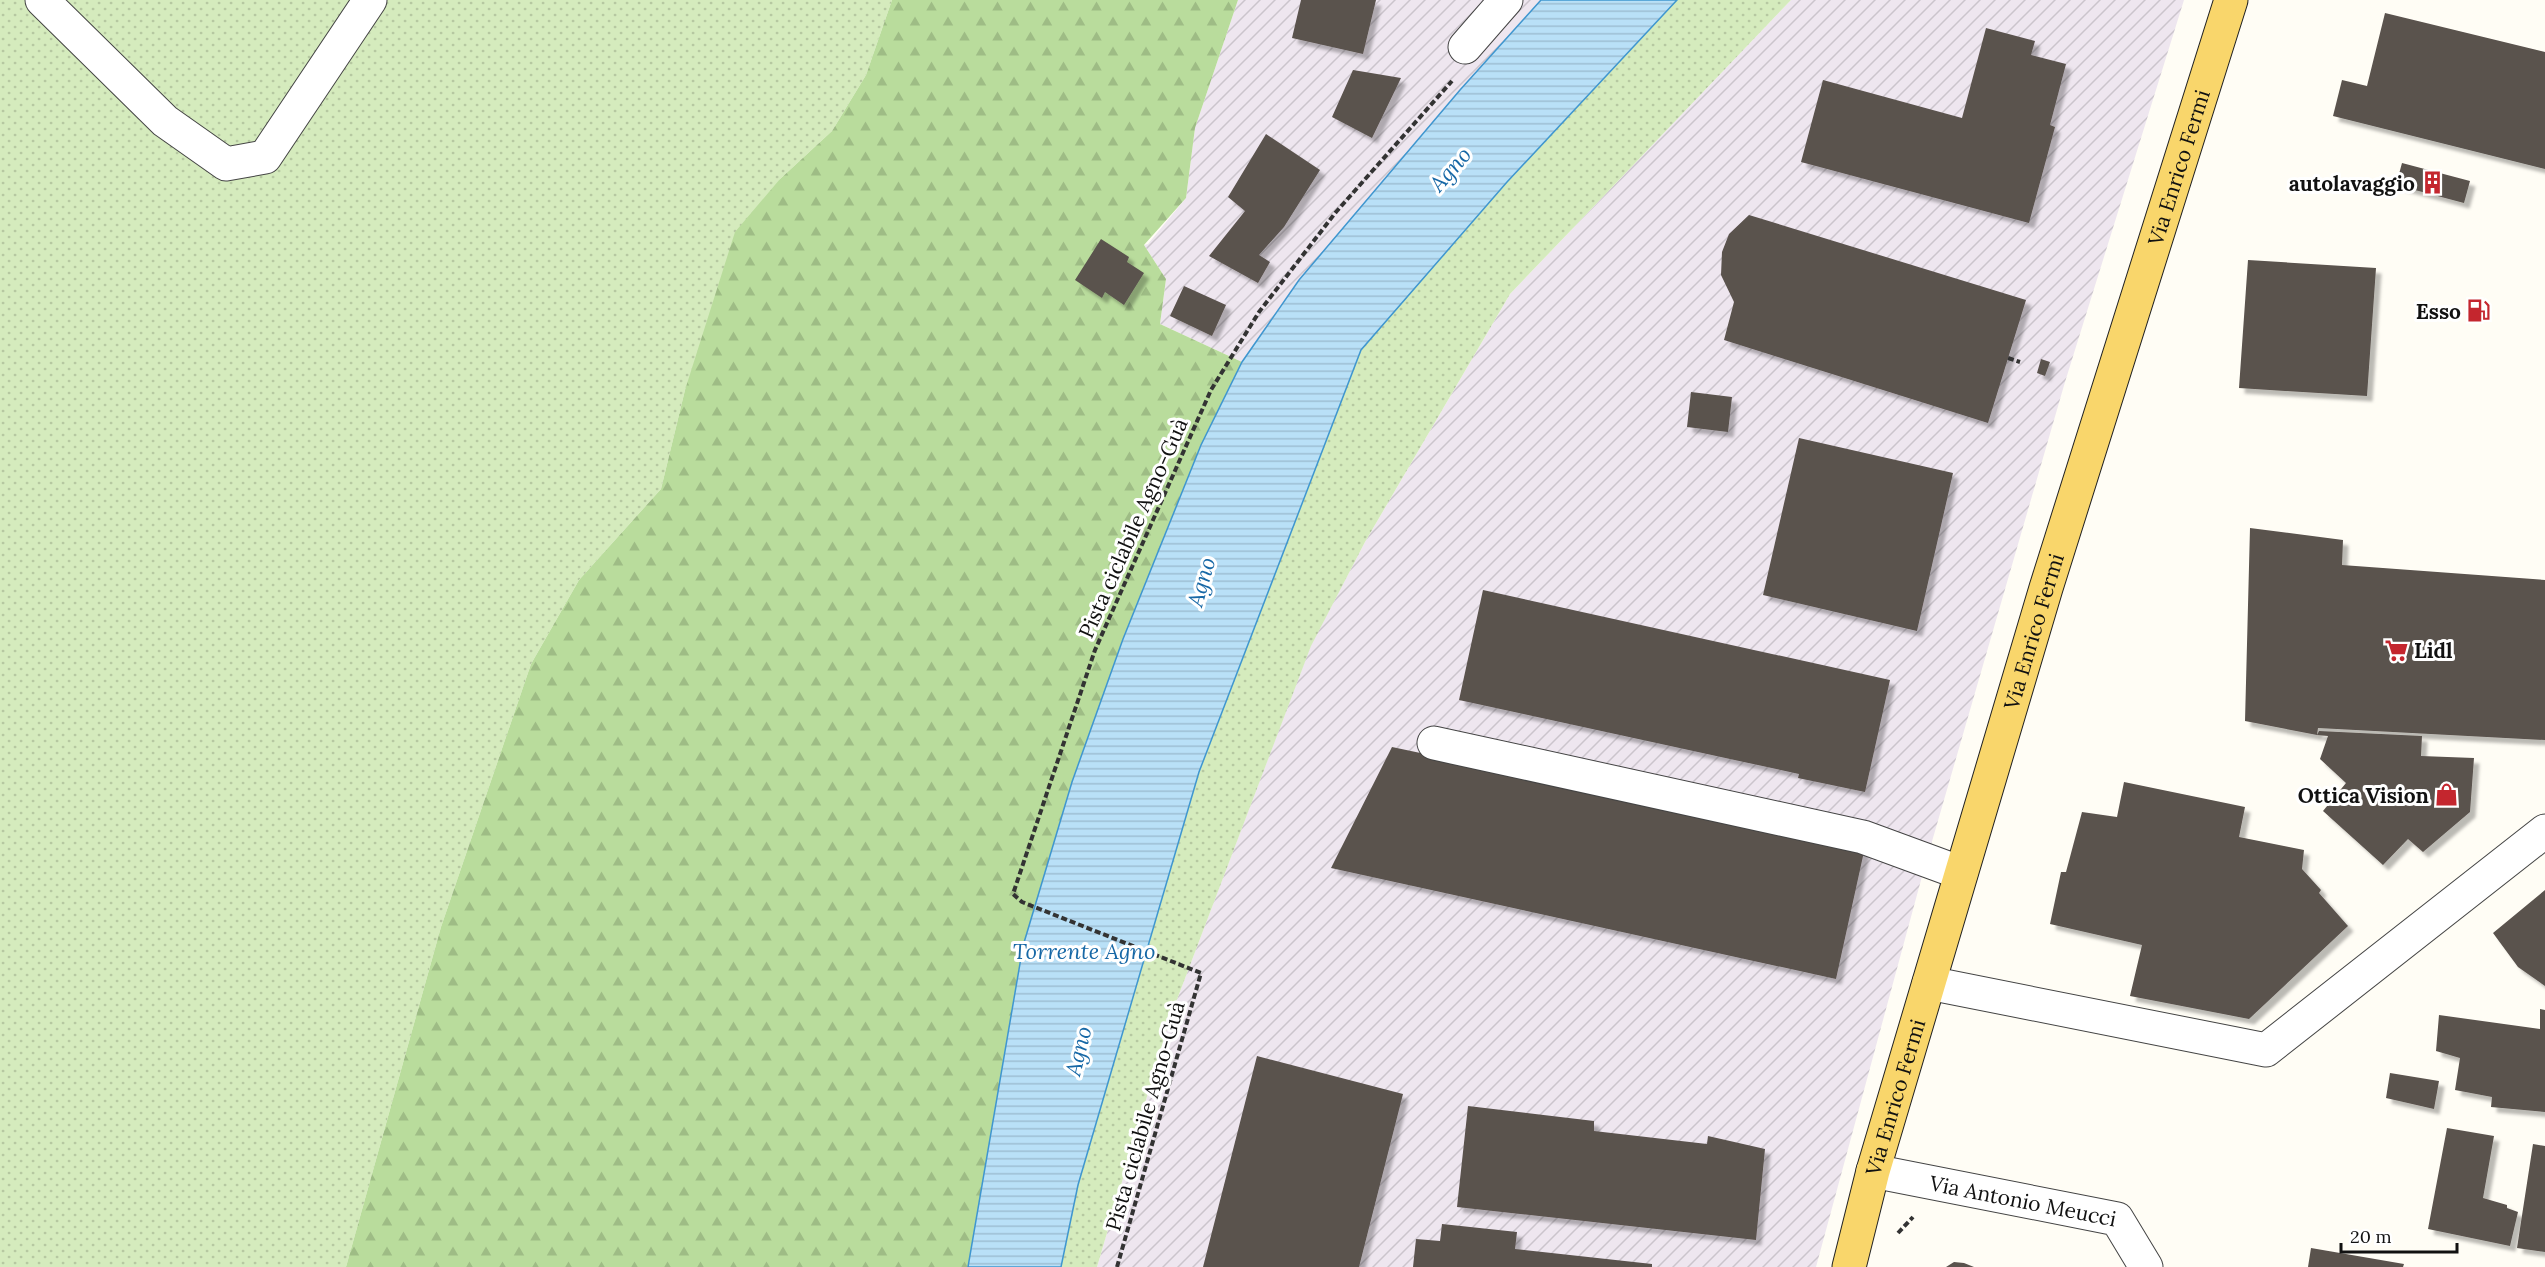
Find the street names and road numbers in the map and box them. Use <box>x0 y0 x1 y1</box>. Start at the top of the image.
street label: Via Enrico Fermi <box>2141 86 2216 250</box>
street label: Pista ciclabile Agno-Guà <box>1072 414 1194 642</box>
street label: Via Enrico Fermi <box>1997 550 2070 714</box>
street label: Pista ciclabile Agno-Guà <box>1099 998 1191 1234</box>
street label: Via Enrico Fermi <box>1859 1016 1931 1179</box>
street label: Via Antonio Meucci <box>1927 1169 2119 1232</box>

